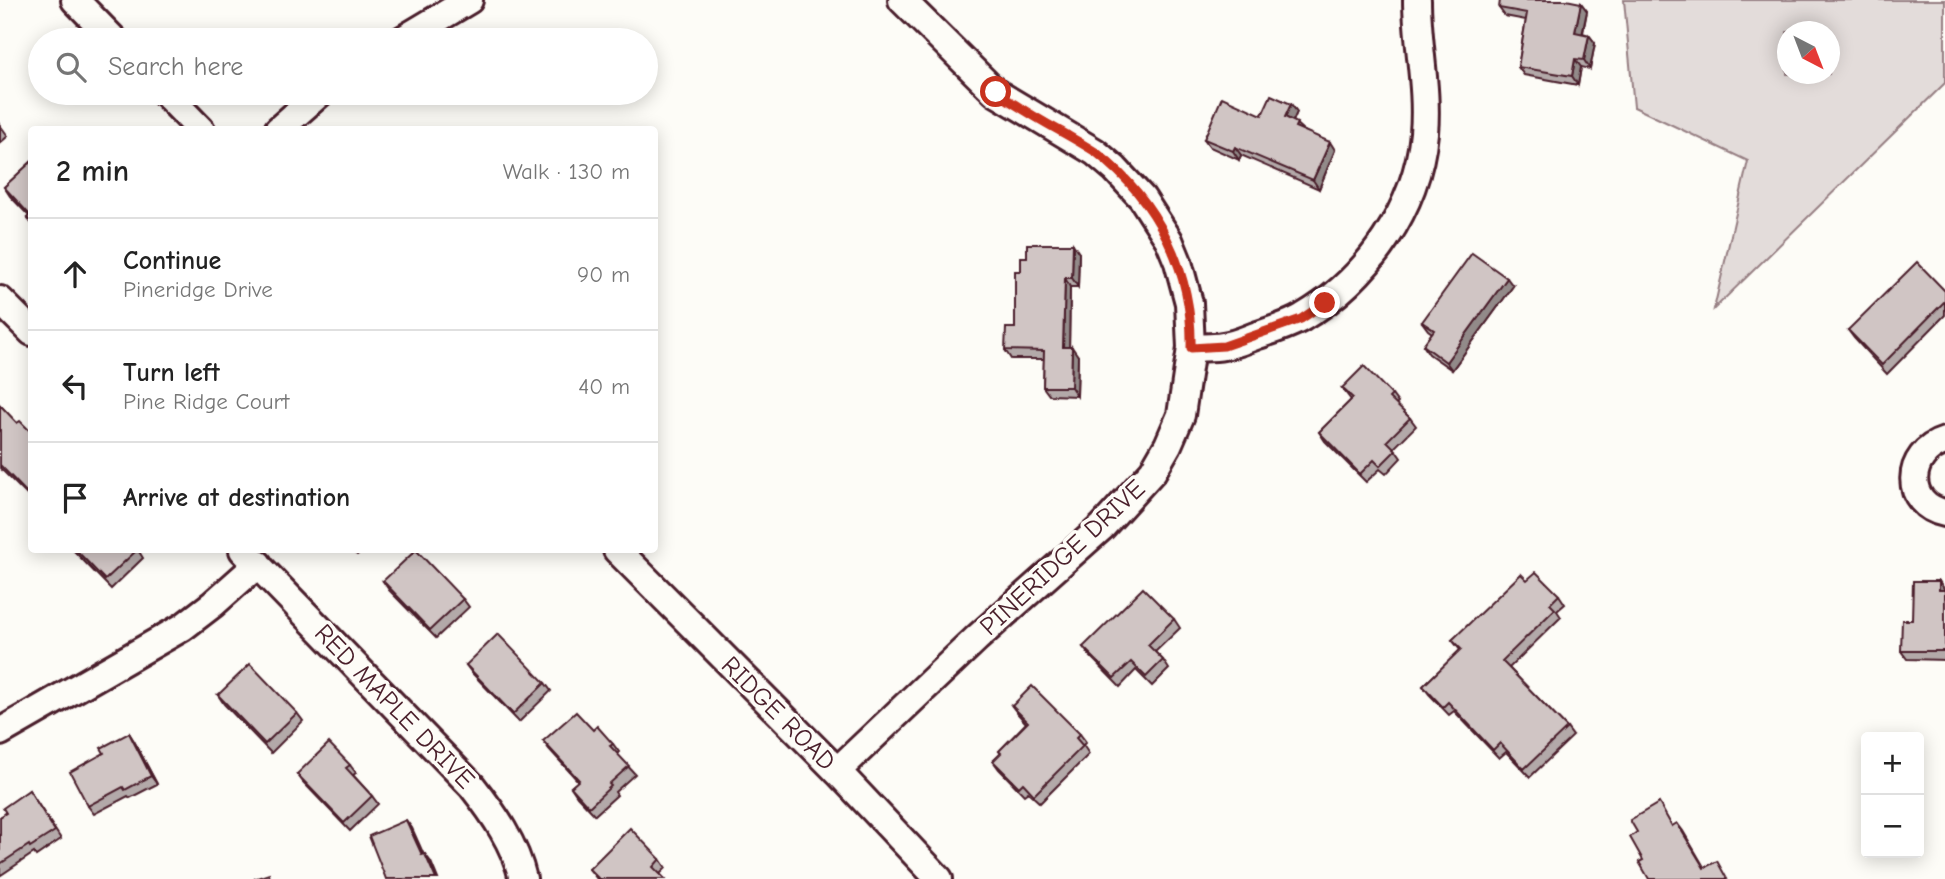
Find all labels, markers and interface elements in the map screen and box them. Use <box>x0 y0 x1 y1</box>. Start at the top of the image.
north arrow <box>1777 21 1840 84</box>
search box <box>28 28 658 105</box>
icon: search <box>52 48 90 86</box>
text: Search here <box>108 52 243 82</box>
route start <box>980 76 1011 107</box>
text: 2 min <box>56 154 129 189</box>
text: Walk · 130 m <box>503 158 630 185</box>
text: Continue <box>123 246 221 276</box>
icon: ahead <box>56 255 94 293</box>
text: 90 m <box>577 261 630 288</box>
text: Pineridge Drive <box>123 276 273 303</box>
route end <box>1309 287 1340 318</box>
text: Turn left <box>123 358 220 388</box>
icon: left <box>56 367 94 405</box>
text: 40 m <box>578 373 630 400</box>
text: Pine Ridge Court <box>123 388 289 415</box>
street label: PINERIDGE DRIVE <box>974 474 1151 642</box>
icon: arrive <box>56 479 94 517</box>
text: Arrive at destination <box>123 483 350 513</box>
street label: RED MAPLE DRIVE <box>308 618 480 795</box>
street label: RIDGE ROAD <box>715 651 841 777</box>
map controls <box>1861 732 1924 858</box>
button: + <box>1861 732 1924 795</box>
button: − <box>1861 795 1924 858</box>

